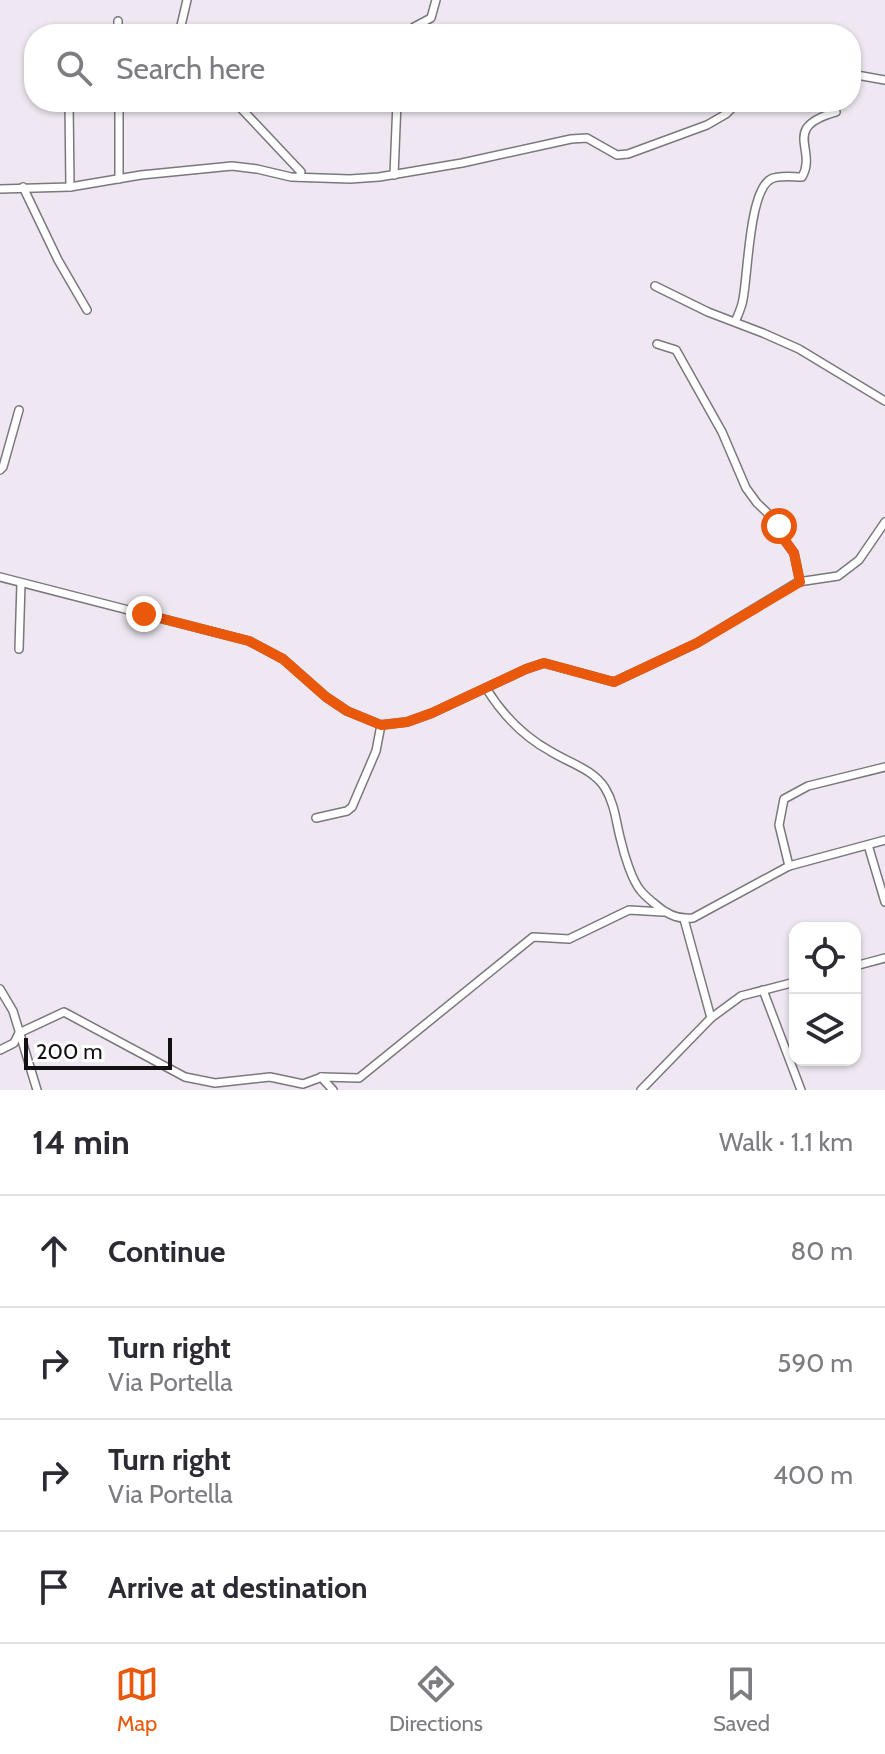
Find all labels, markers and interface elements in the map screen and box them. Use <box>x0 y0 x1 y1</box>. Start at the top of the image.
search box <box>24 24 861 112</box>
icon: search <box>52 46 96 90</box>
text: Search here <box>116 50 265 87</box>
route start <box>761 508 797 544</box>
route end <box>126 596 162 632</box>
map controls <box>789 922 861 1066</box>
button: locate <box>789 922 861 994</box>
button: layers <box>789 994 861 1066</box>
scale bar <box>24 1034 172 1070</box>
text: 200 m <box>36 1038 102 1065</box>
text: 14 min <box>32 1121 130 1163</box>
text: Walk · 1.1 km <box>719 1126 853 1158</box>
icon: ahead <box>32 1229 76 1273</box>
text: Continue <box>108 1233 225 1270</box>
text: 80 m <box>790 1235 853 1267</box>
text: Turn right <box>108 1329 231 1366</box>
icon: right <box>32 1341 76 1385</box>
text: 590 m <box>777 1347 853 1379</box>
text: Via Portella <box>108 1366 233 1398</box>
text: Turn right <box>108 1441 231 1478</box>
icon: right <box>32 1453 76 1497</box>
text: 400 m <box>773 1459 853 1491</box>
text: Via Portella <box>108 1478 233 1510</box>
icon: arrive <box>32 1565 76 1609</box>
text: Arrive at destination <box>108 1569 368 1606</box>
tab: Map <box>115 1662 159 1737</box>
tab: Directions <box>389 1662 483 1737</box>
tab: Saved <box>713 1662 770 1737</box>

